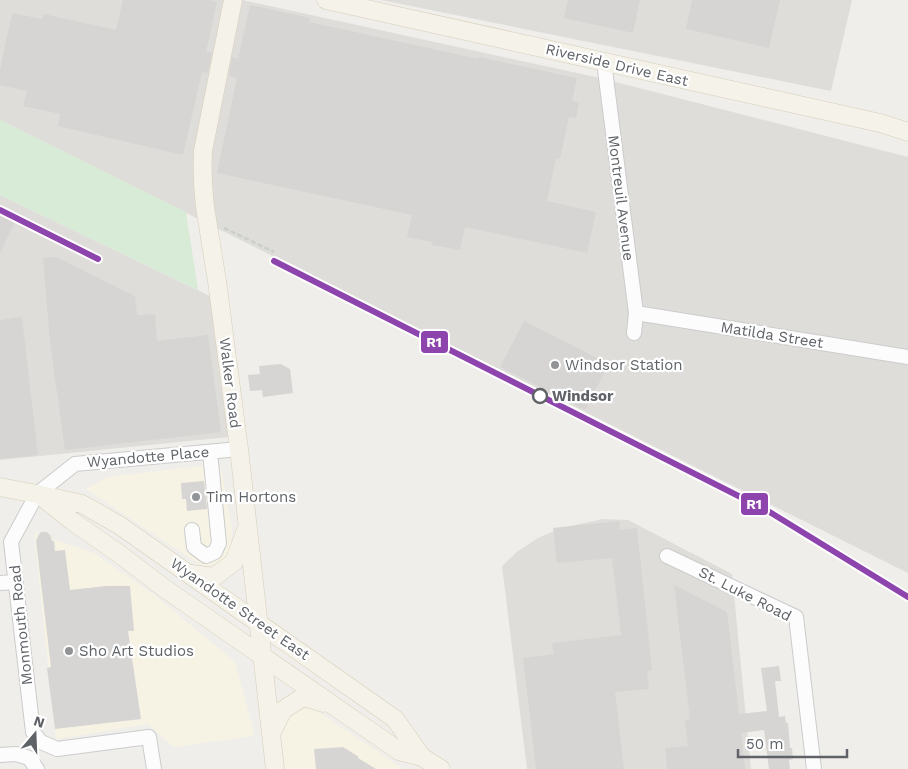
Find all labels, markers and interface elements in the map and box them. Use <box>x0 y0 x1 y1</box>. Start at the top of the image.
street label: Riverside Drive East <box>544 40 691 90</box>
street label: Montreuil Avenue <box>604 134 638 262</box>
street label: Matilda Street <box>719 318 825 352</box>
line badge: R1 <box>420 330 449 354</box>
text: R1 <box>426 334 442 350</box>
street label: Walker Road <box>216 337 244 429</box>
place label: Windsor Station <box>565 356 683 374</box>
marker: Windsor Station <box>549 359 561 371</box>
place label: Windsor <box>552 387 614 405</box>
marker: Windsor <box>532 388 548 404</box>
street label: Wyandotte Place <box>86 443 210 471</box>
place label: Tim Hortons <box>206 488 296 506</box>
marker: Tim Hortons <box>190 491 202 503</box>
line badge: R1 <box>740 492 769 516</box>
text: R1 <box>746 496 762 512</box>
street label: Wyandotte Street East <box>167 554 314 664</box>
street label: St. Luke Road <box>696 563 794 625</box>
street label: Monmouth Road <box>6 564 36 686</box>
place label: Sho Art Studios <box>79 642 194 660</box>
marker: Sho Art Studios <box>63 645 75 657</box>
north arrow <box>10 709 60 759</box>
text: N <box>32 712 47 731</box>
scale bar <box>738 726 847 758</box>
text: 50 m <box>746 735 783 753</box>

